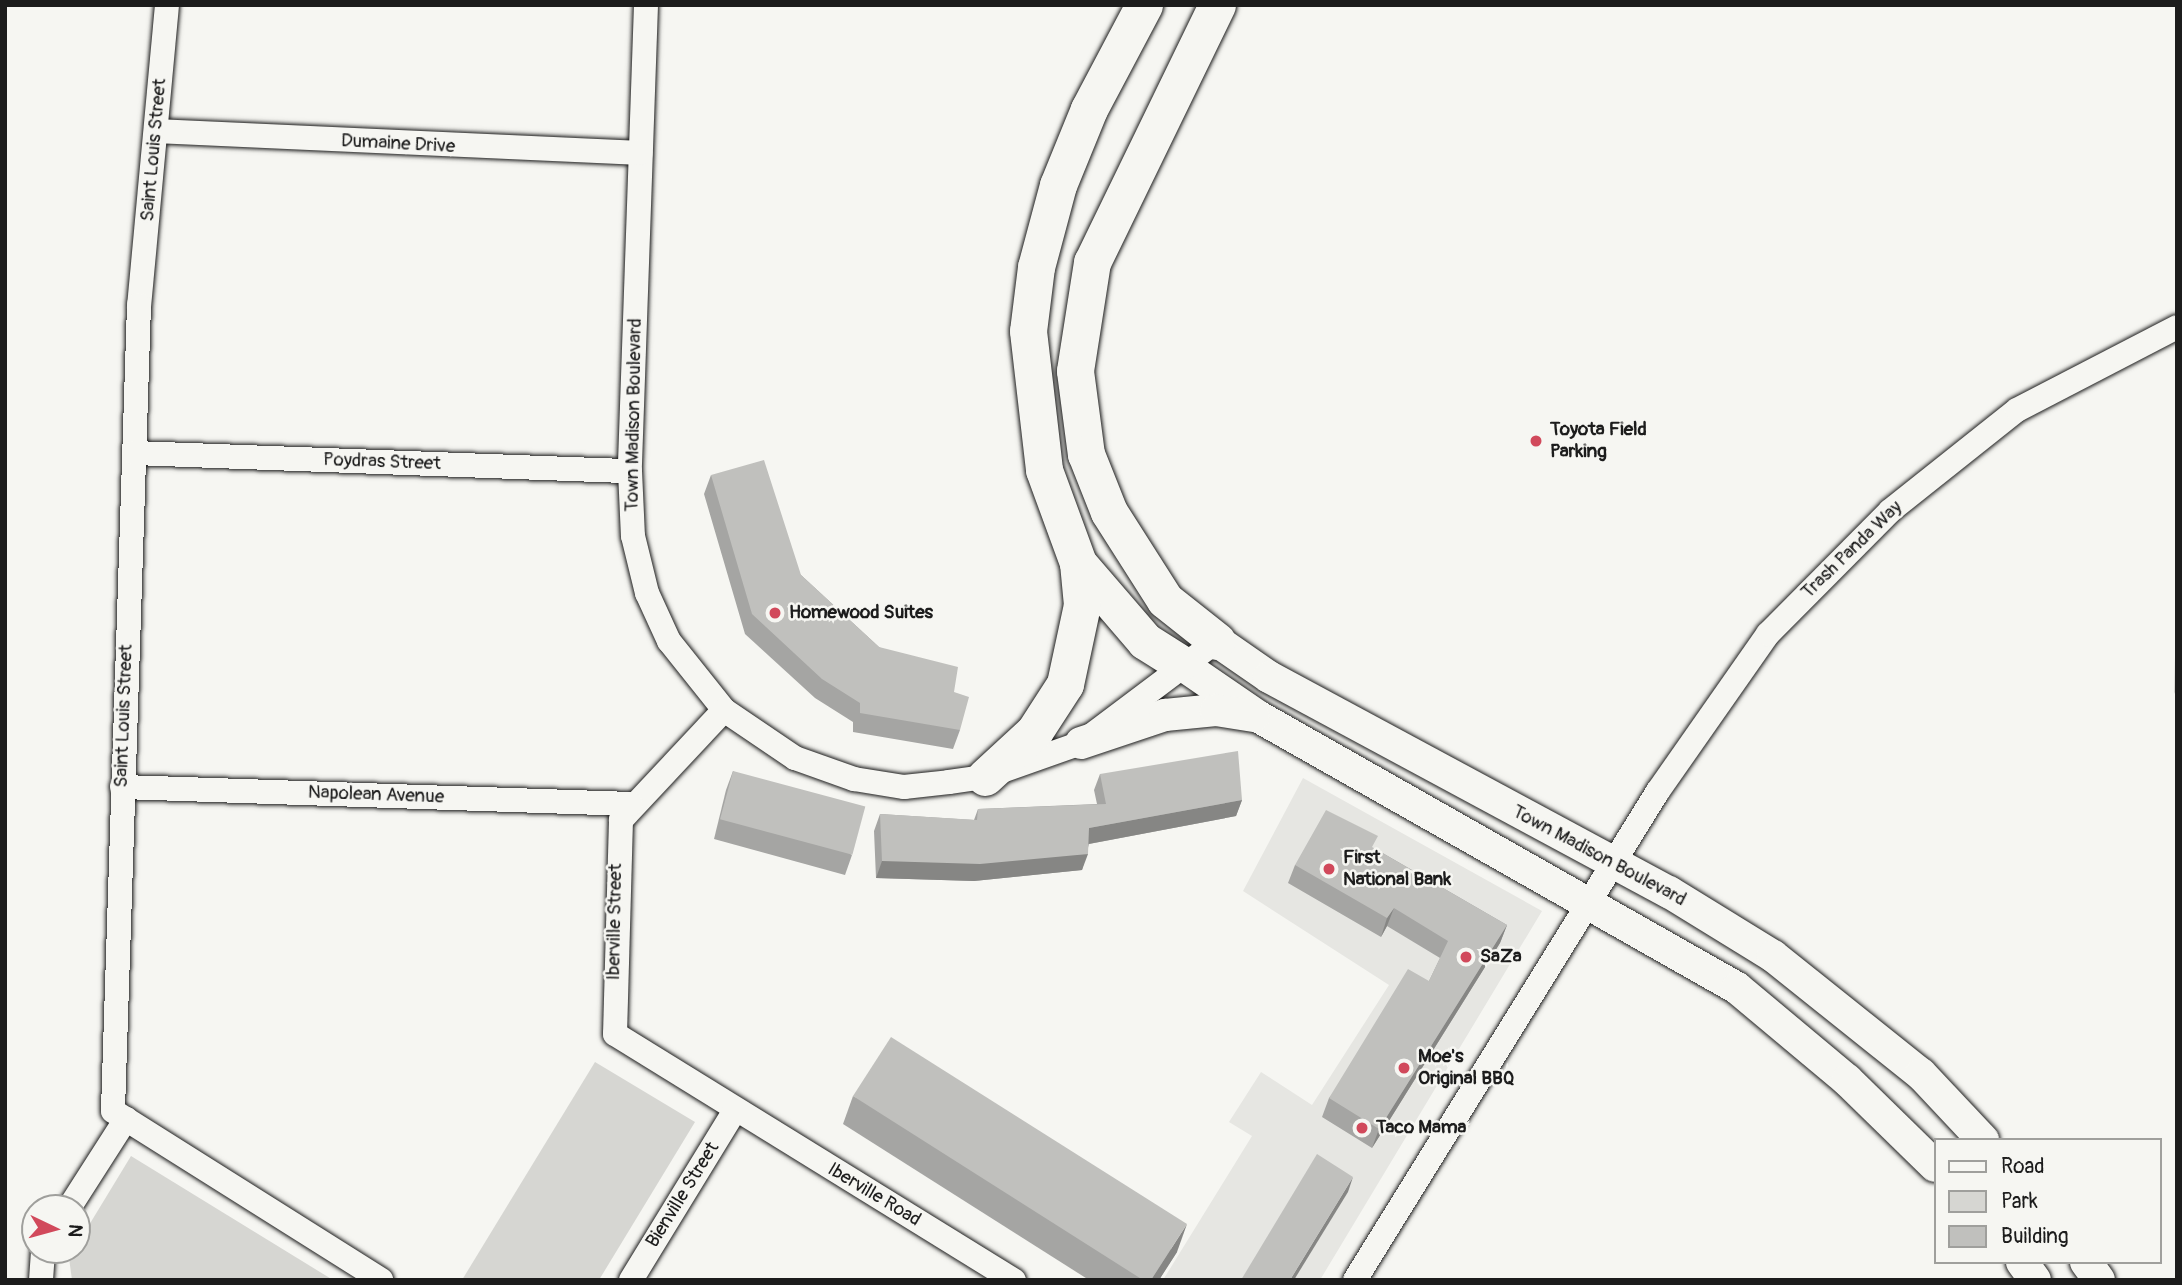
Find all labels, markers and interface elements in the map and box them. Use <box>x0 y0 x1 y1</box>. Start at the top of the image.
street label: Saint Louis Street <box>136 78 172 222</box>
street label: Dumaine Drive <box>340 130 456 158</box>
street label: Town Madison Boulevard <box>621 318 647 512</box>
place label: Toyota Field Parking <box>1550 419 1647 463</box>
marker: Toyota Field Parking <box>1528 433 1544 449</box>
street label: Poydras Street <box>323 449 441 475</box>
street label: Trash Panda Way <box>1797 496 1907 604</box>
place label: Homewood Suites <box>789 602 933 624</box>
marker: Homewood Suites <box>767 605 783 621</box>
street label: Saint Louis Street <box>110 644 138 788</box>
street label: Napolean Avenue <box>308 781 444 809</box>
street label: Town Madison Boulevard <box>1508 801 1690 911</box>
place label: First National Bank <box>1343 847 1451 891</box>
marker: First National Bank <box>1321 861 1337 877</box>
street label: Iberville Street <box>603 863 627 981</box>
place label: SaZa <box>1480 946 1522 968</box>
marker: SaZa <box>1458 949 1474 965</box>
place label: Moe's Original BBQ <box>1418 1046 1514 1090</box>
marker: Moe's Original BBQ <box>1396 1060 1412 1076</box>
place label: Taco Mama <box>1376 1117 1466 1139</box>
marker: Taco Mama <box>1354 1120 1370 1136</box>
street label: Bienville Street <box>642 1138 724 1252</box>
legend <box>1934 1138 2161 1264</box>
text: Road <box>2001 1153 2045 1180</box>
street label: Iberville Road <box>823 1158 925 1232</box>
text: Park <box>2001 1188 2038 1215</box>
north arrow <box>21 1194 91 1264</box>
text: N <box>62 1223 87 1238</box>
text: Building <box>2001 1223 2068 1250</box>

